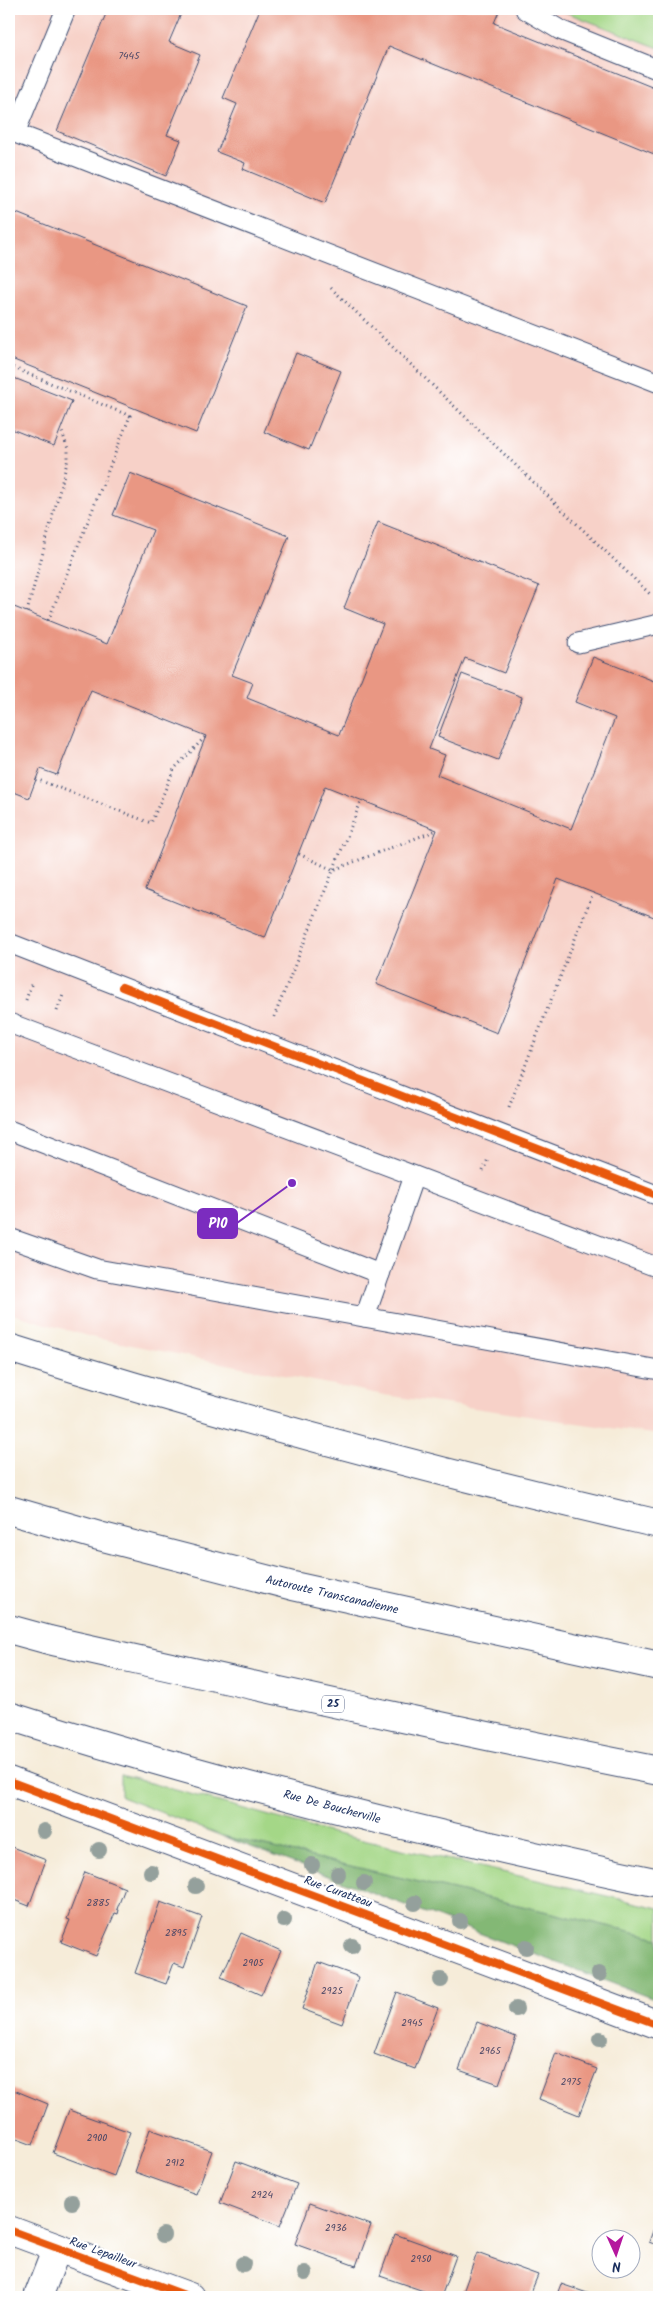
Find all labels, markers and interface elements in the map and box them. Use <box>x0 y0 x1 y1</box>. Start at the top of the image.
house number: 7445 <box>119 48 140 64</box>
callout: P10 <box>198 1209 237 1238</box>
text: P10 <box>208 1213 228 1235</box>
street label: Autoroute Transcanadienne <box>264 1570 401 1620</box>
road number: 25 <box>322 1696 344 1712</box>
street label: Rue De Boucherville <box>281 1785 383 1829</box>
street label: Rue Curatteau <box>301 1871 375 1913</box>
house number: 2885 <box>86 1895 110 1911</box>
house number: 2895 <box>165 1925 188 1941</box>
house number: 2905 <box>242 1955 264 1971</box>
house number: 2925 <box>321 1983 344 1999</box>
house number: 2945 <box>401 2015 423 2031</box>
house number: 2965 <box>479 2043 501 2059</box>
house number: 2975 <box>561 2074 582 2090</box>
house number: 2900 <box>87 2130 107 2146</box>
house number: 2912 <box>165 2155 185 2171</box>
house number: 2924 <box>251 2187 273 2203</box>
house number: 2936 <box>325 2220 347 2236</box>
north arrow <box>590 2228 640 2278</box>
street label: Rue Lepailleur <box>67 2232 140 2274</box>
house number: 2950 <box>410 2251 432 2267</box>
text: N <box>611 2255 622 2277</box>

